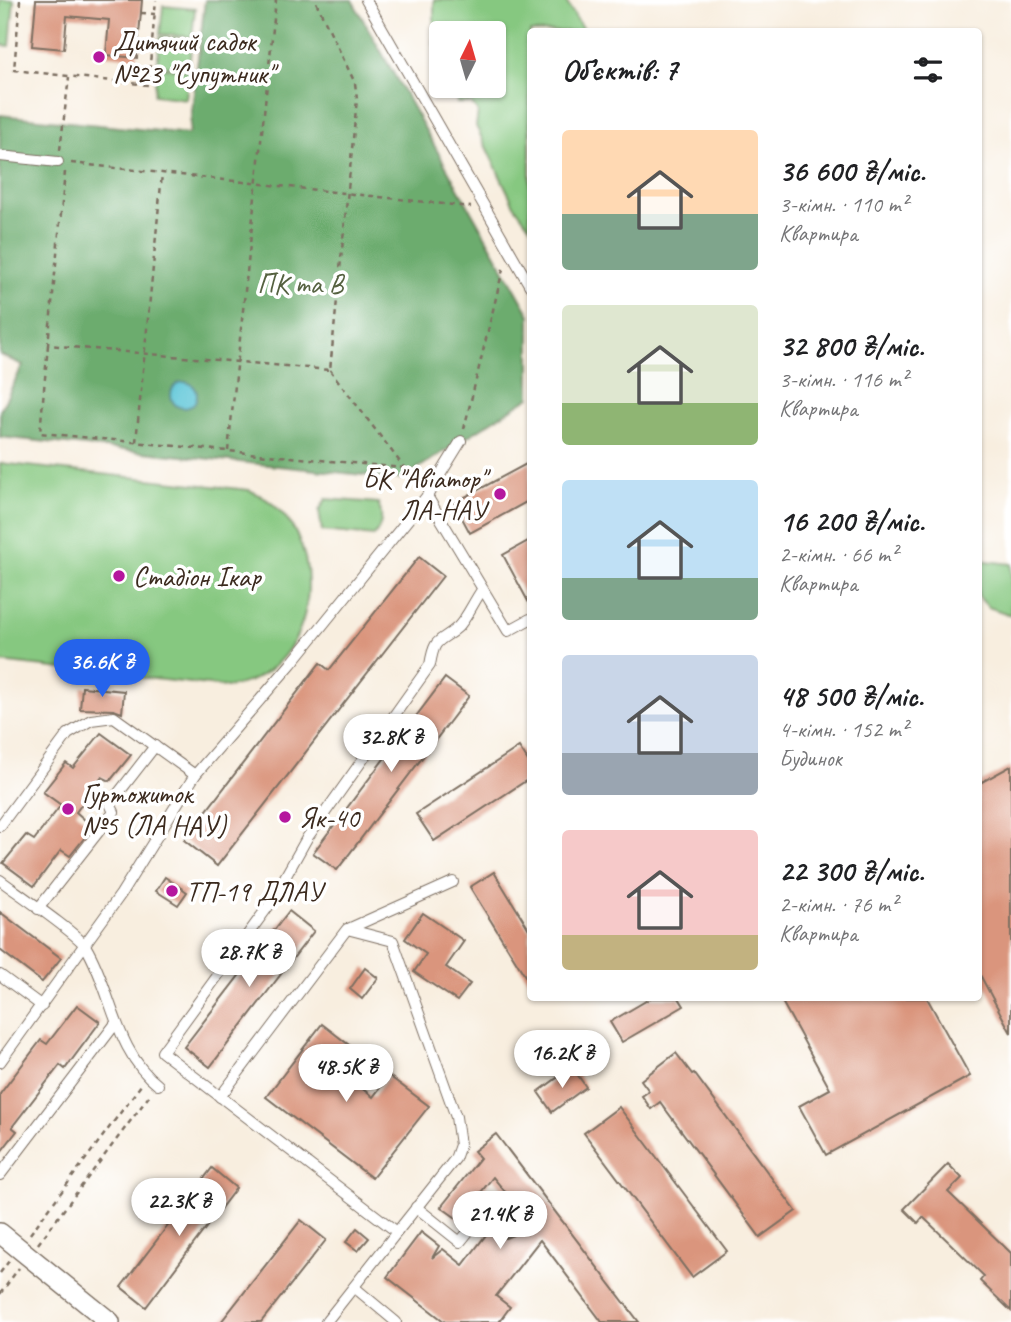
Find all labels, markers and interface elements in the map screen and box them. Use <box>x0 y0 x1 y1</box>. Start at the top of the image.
north arrow <box>429 21 506 98</box>
map controls <box>429 21 506 98</box>
place label: Дитячий садок №23 "Супутник" <box>113 24 279 91</box>
marker: Дитячий садок №23 "Супутник" <box>91 49 107 65</box>
text: Об’єктів: 7 <box>562 51 678 89</box>
icon: filters <box>909 51 947 89</box>
text: 36 600 ₴/міс. <box>779 152 925 190</box>
icon: home <box>618 158 702 242</box>
text: 3-кімн. · 110 m² <box>779 190 908 219</box>
text: Квартира <box>779 219 857 248</box>
park label: ПК та В <box>257 266 346 301</box>
text: 32 800 ₴/міс. <box>779 327 924 365</box>
icon: home <box>618 333 702 417</box>
text: 3-кімн. · 116 m² <box>779 365 908 394</box>
text: Квартира <box>779 394 857 423</box>
place label: БК "Авіатор" ЛА-НАУ <box>363 461 491 528</box>
marker: БК "Авіатор" ЛА-НАУ <box>492 486 508 502</box>
text: 16 200 ₴/міс. <box>779 502 924 540</box>
icon: home <box>618 508 702 592</box>
text: 2-кімн. · 66 m² <box>779 540 897 569</box>
place label: Стадіон Ікар <box>133 559 262 594</box>
marker: Стадіон Ікар <box>111 568 127 584</box>
text: Квартира <box>779 569 857 598</box>
pin: 36.6K ₴ <box>37 640 167 699</box>
text: 36.6K ₴ <box>70 647 134 676</box>
text: 48 500 ₴/міс. <box>779 677 923 715</box>
icon: home <box>618 683 702 767</box>
pin: 32.8K ₴ <box>326 714 456 774</box>
text: 4-кімн. · 152 m² <box>779 715 908 744</box>
text: 32.8K ₴ <box>359 722 423 751</box>
text: Будинок <box>779 744 842 773</box>
place label: Гуртожиток №5 (ЛА НАУ) <box>82 776 228 843</box>
place label: Як-40 <box>299 800 361 835</box>
marker: Гуртожиток №5 (ЛА НАУ) <box>60 801 76 817</box>
marker: Як-40 <box>277 809 293 825</box>
text: 22 300 ₴/міс. <box>779 852 924 890</box>
icon: home <box>618 858 702 942</box>
place label: ТП-19 ДЛАУ <box>186 874 327 909</box>
marker: ТП-19 ДЛАУ <box>164 883 180 899</box>
text: 2-кімн. · 76 m² <box>779 890 897 919</box>
text: Квартира <box>779 919 857 948</box>
pin: 28.7K ₴ <box>184 930 314 989</box>
text: 28.7K ₴ <box>217 937 281 966</box>
pin: 16.2K ₴ <box>497 1030 627 1090</box>
text: 16.2K ₴ <box>530 1038 594 1067</box>
pin: 48.5K ₴ <box>281 1044 411 1104</box>
text: 48.5K ₴ <box>314 1052 378 1081</box>
pin: 22.3K ₴ <box>114 1178 244 1238</box>
text: 22.3K ₴ <box>147 1186 211 1215</box>
pin: 21.4K ₴ <box>435 1192 565 1251</box>
text: 21.4K ₴ <box>468 1199 532 1228</box>

